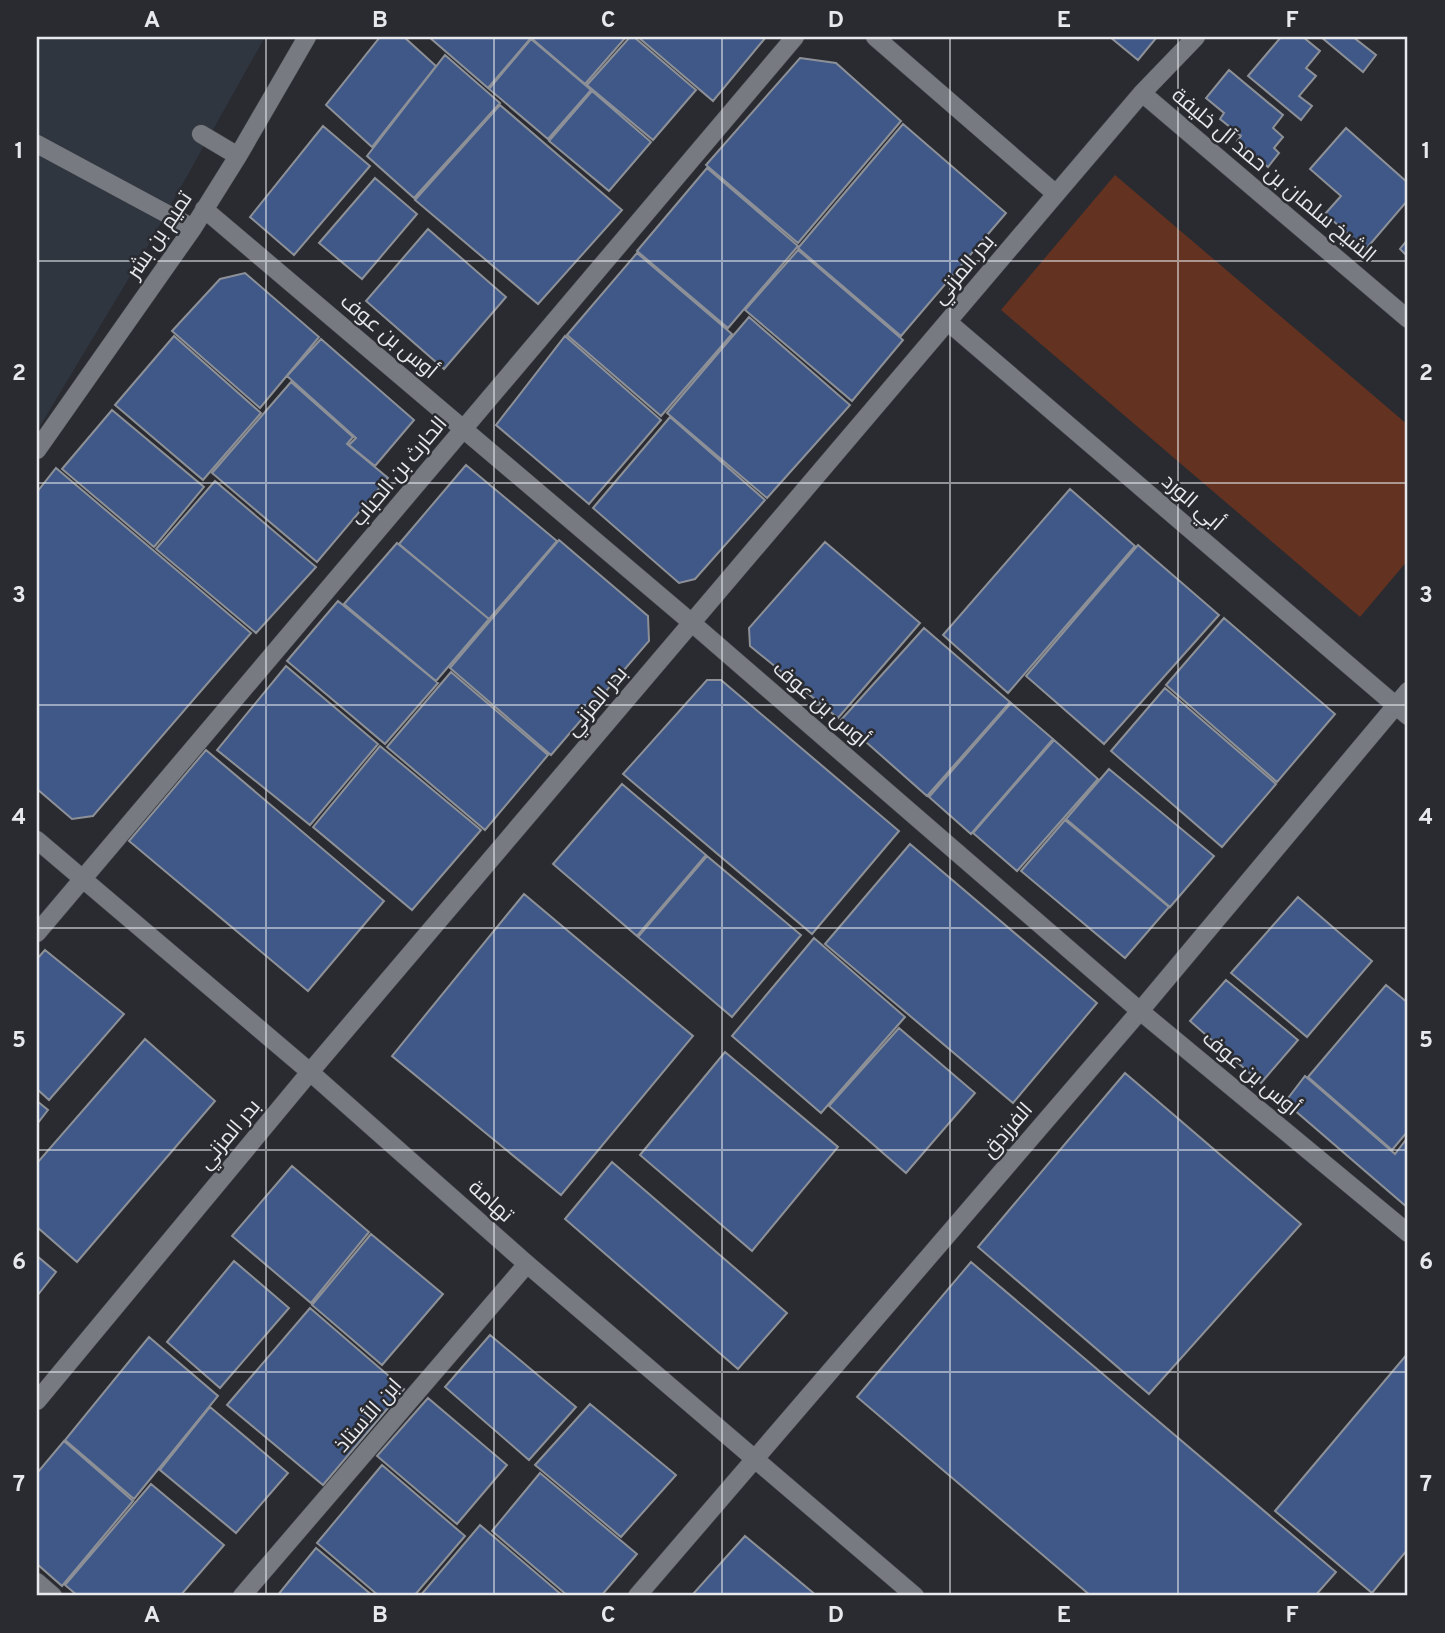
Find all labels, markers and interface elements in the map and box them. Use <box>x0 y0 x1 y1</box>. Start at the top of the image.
text: A <box>144 7 160 36</box>
text: B <box>372 7 388 36</box>
text: C <box>601 7 615 36</box>
text: D <box>828 7 844 36</box>
text: E <box>1057 7 1071 36</box>
text: F <box>1285 7 1299 36</box>
street label: الشيخ سلمان بن حمد آل خليفة <box>1165 83 1381 270</box>
text: 1 <box>14 138 24 167</box>
text: 1 <box>1421 138 1431 167</box>
street label: تميم بن بشر <box>121 187 199 285</box>
street label: بدر المزني <box>927 229 1002 311</box>
street label: أوس بن عوف <box>334 288 443 386</box>
text: 2 <box>12 360 26 389</box>
text: 2 <box>1419 360 1433 389</box>
street label: الحارث بن الحباب <box>346 411 454 533</box>
street label: أبي الورد <box>1155 468 1229 538</box>
text: 3 <box>12 582 26 611</box>
text: 3 <box>1419 582 1433 611</box>
street label: أوس بن عوف <box>766 655 874 754</box>
street label: بدر المزني <box>560 661 635 743</box>
text: 4 <box>12 804 26 833</box>
text: 4 <box>1419 804 1433 833</box>
street label: أوس بن عوف <box>1196 1025 1305 1123</box>
text: 5 <box>12 1027 26 1056</box>
text: 5 <box>1419 1027 1433 1056</box>
street label: بدر المزني <box>193 1094 268 1176</box>
street label: الفرزدق <box>977 1098 1040 1164</box>
street label: تهامة <box>462 1175 518 1230</box>
text: 6 <box>12 1249 26 1278</box>
text: 6 <box>1419 1249 1433 1278</box>
street label: ابن الأستاذ <box>329 1373 409 1459</box>
text: 7 <box>13 1471 25 1500</box>
text: 7 <box>1420 1471 1432 1500</box>
text: A <box>144 1602 160 1631</box>
text: B <box>372 1602 388 1631</box>
text: C <box>601 1602 615 1631</box>
text: D <box>828 1602 844 1631</box>
text: E <box>1057 1602 1071 1631</box>
text: F <box>1285 1602 1299 1631</box>

